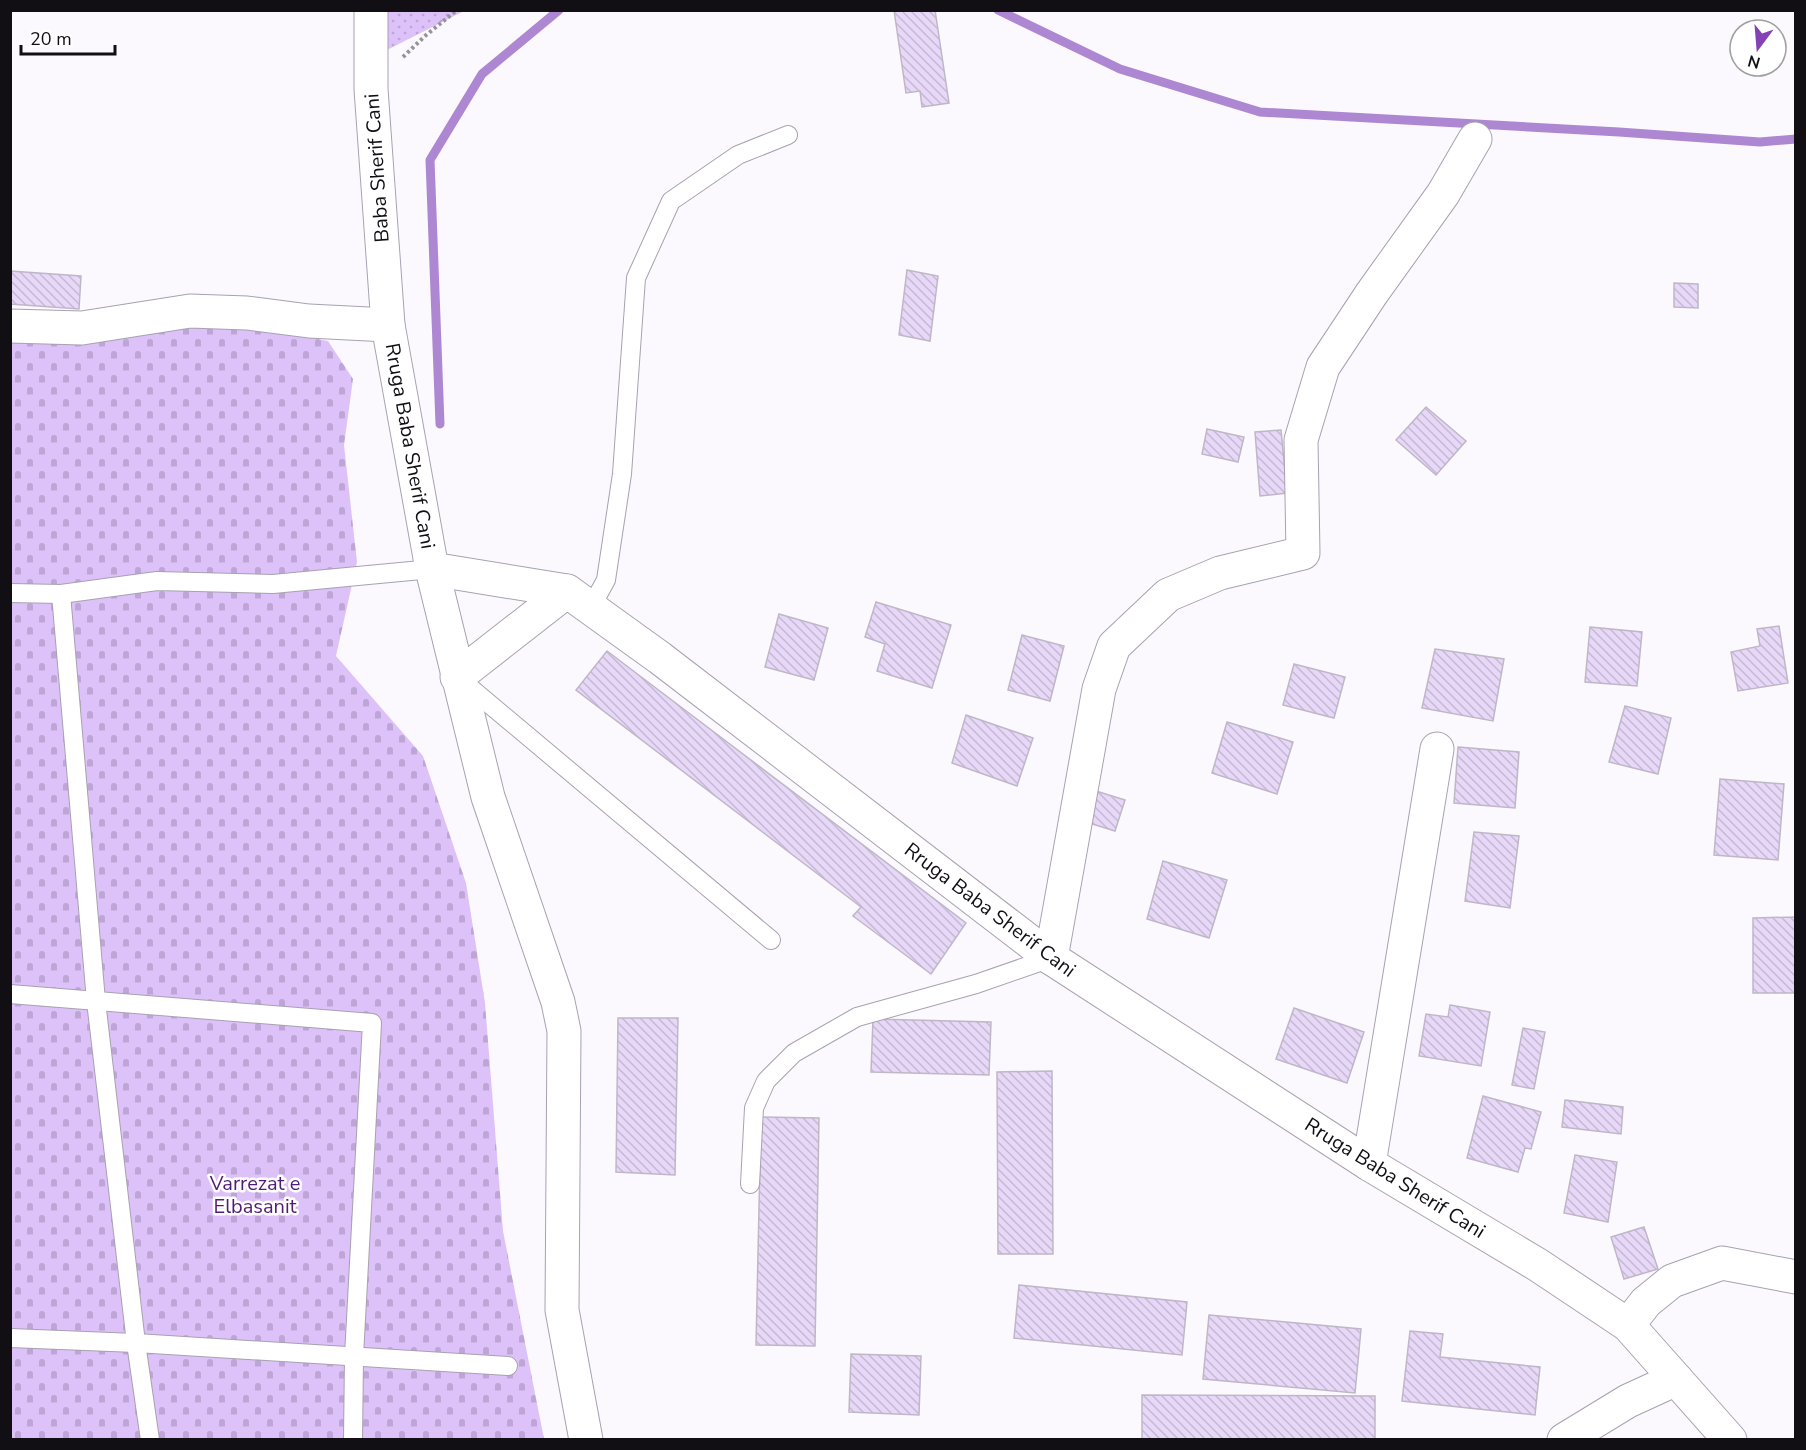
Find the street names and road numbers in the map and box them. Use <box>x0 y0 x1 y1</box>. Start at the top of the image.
street label: Baba Sherif Cani <box>358 93 396 243</box>
street label: Rruga Baba Sherif Cani <box>379 341 441 551</box>
street label: Rruga Baba Sherif Cani <box>899 837 1081 983</box>
street label: Rruga Baba Sherif Cani <box>1299 1111 1491 1245</box>

